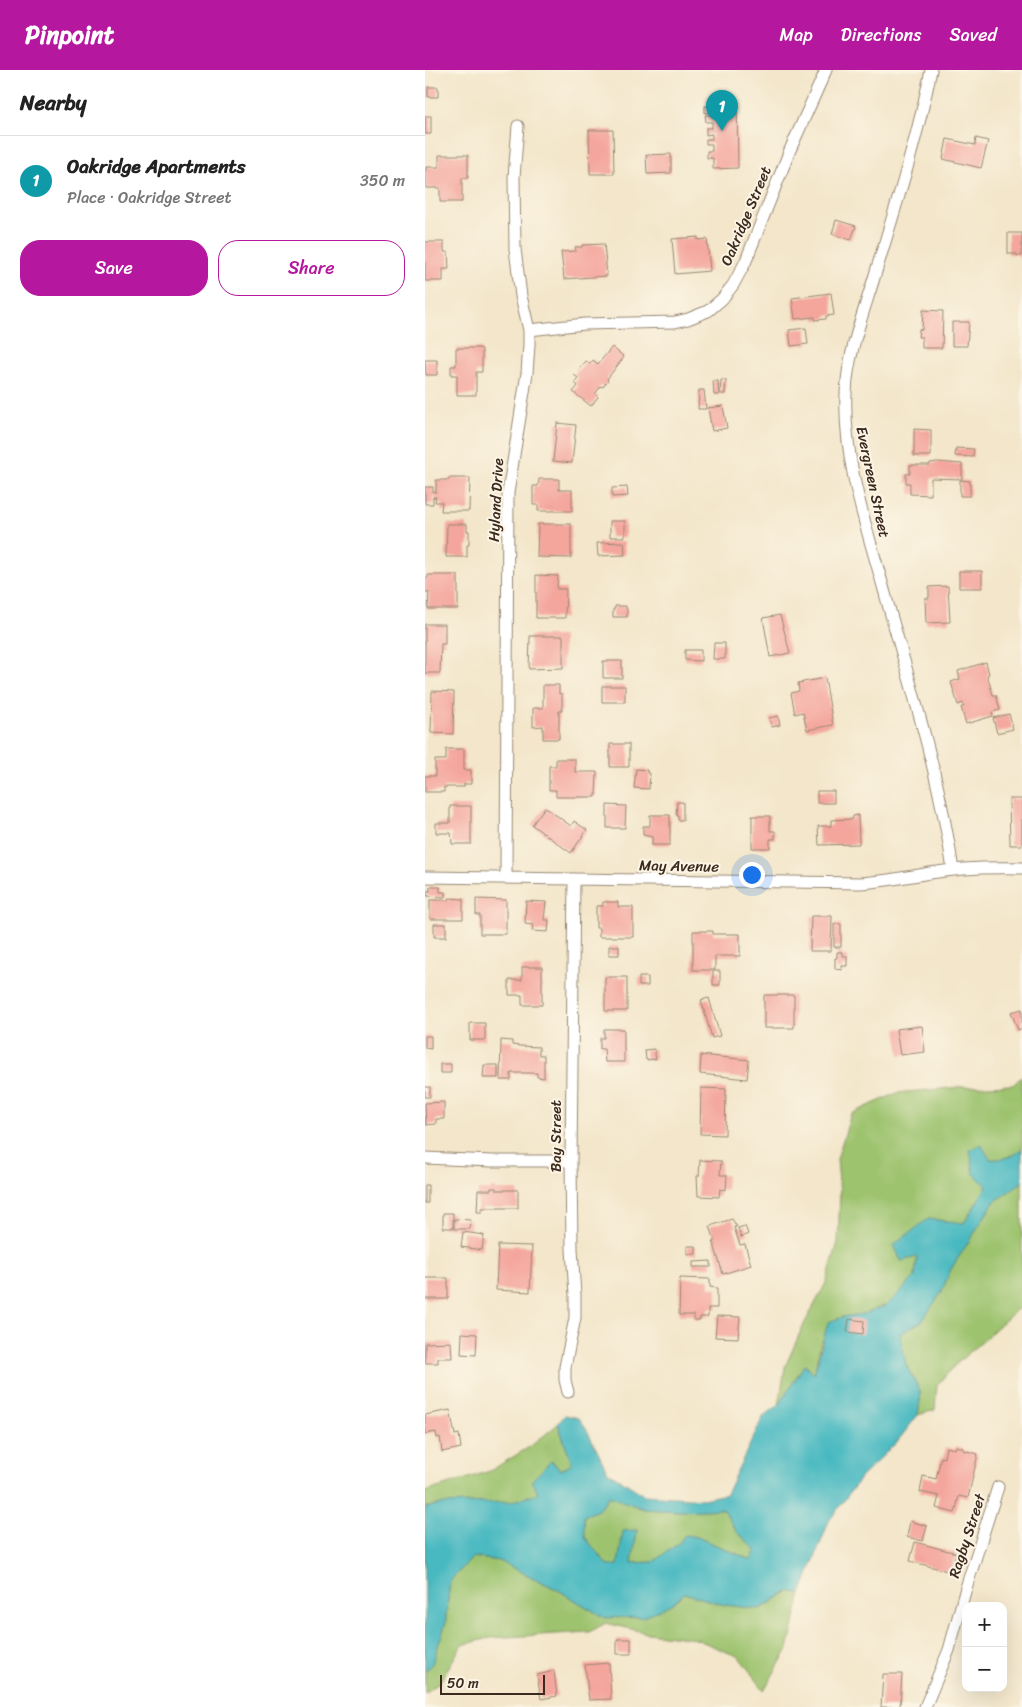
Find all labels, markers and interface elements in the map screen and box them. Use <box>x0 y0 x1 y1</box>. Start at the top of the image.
text: Pinpoint <box>25 14 114 56</box>
text: Map <box>780 19 813 51</box>
text: Directions <box>841 19 922 51</box>
text: Saved <box>950 19 997 51</box>
text: Nearby <box>20 84 86 122</box>
pin: 1 <box>706 90 738 131</box>
text: Oakridge Apartments <box>67 150 246 183</box>
street label: Oakridge Street <box>713 162 779 270</box>
text: 1 <box>33 166 39 195</box>
text: 350 m <box>360 166 405 195</box>
text: Place · Oakridge Street <box>67 183 231 212</box>
button: Save <box>20 240 208 296</box>
button: Share <box>218 240 405 296</box>
street label: Evergreen Street <box>848 424 898 541</box>
street label: Hyland Drive <box>481 458 511 542</box>
street label: May Avenue <box>639 852 719 880</box>
your location <box>739 862 765 888</box>
street label: Bay Street <box>543 1099 569 1172</box>
street label: Ragby Street <box>941 1490 993 1582</box>
map controls <box>962 1602 1007 1692</box>
button: + <box>962 1602 1007 1647</box>
button: − <box>962 1647 1007 1692</box>
text: 50 m <box>447 1671 479 1696</box>
scale bar <box>440 1672 545 1695</box>

